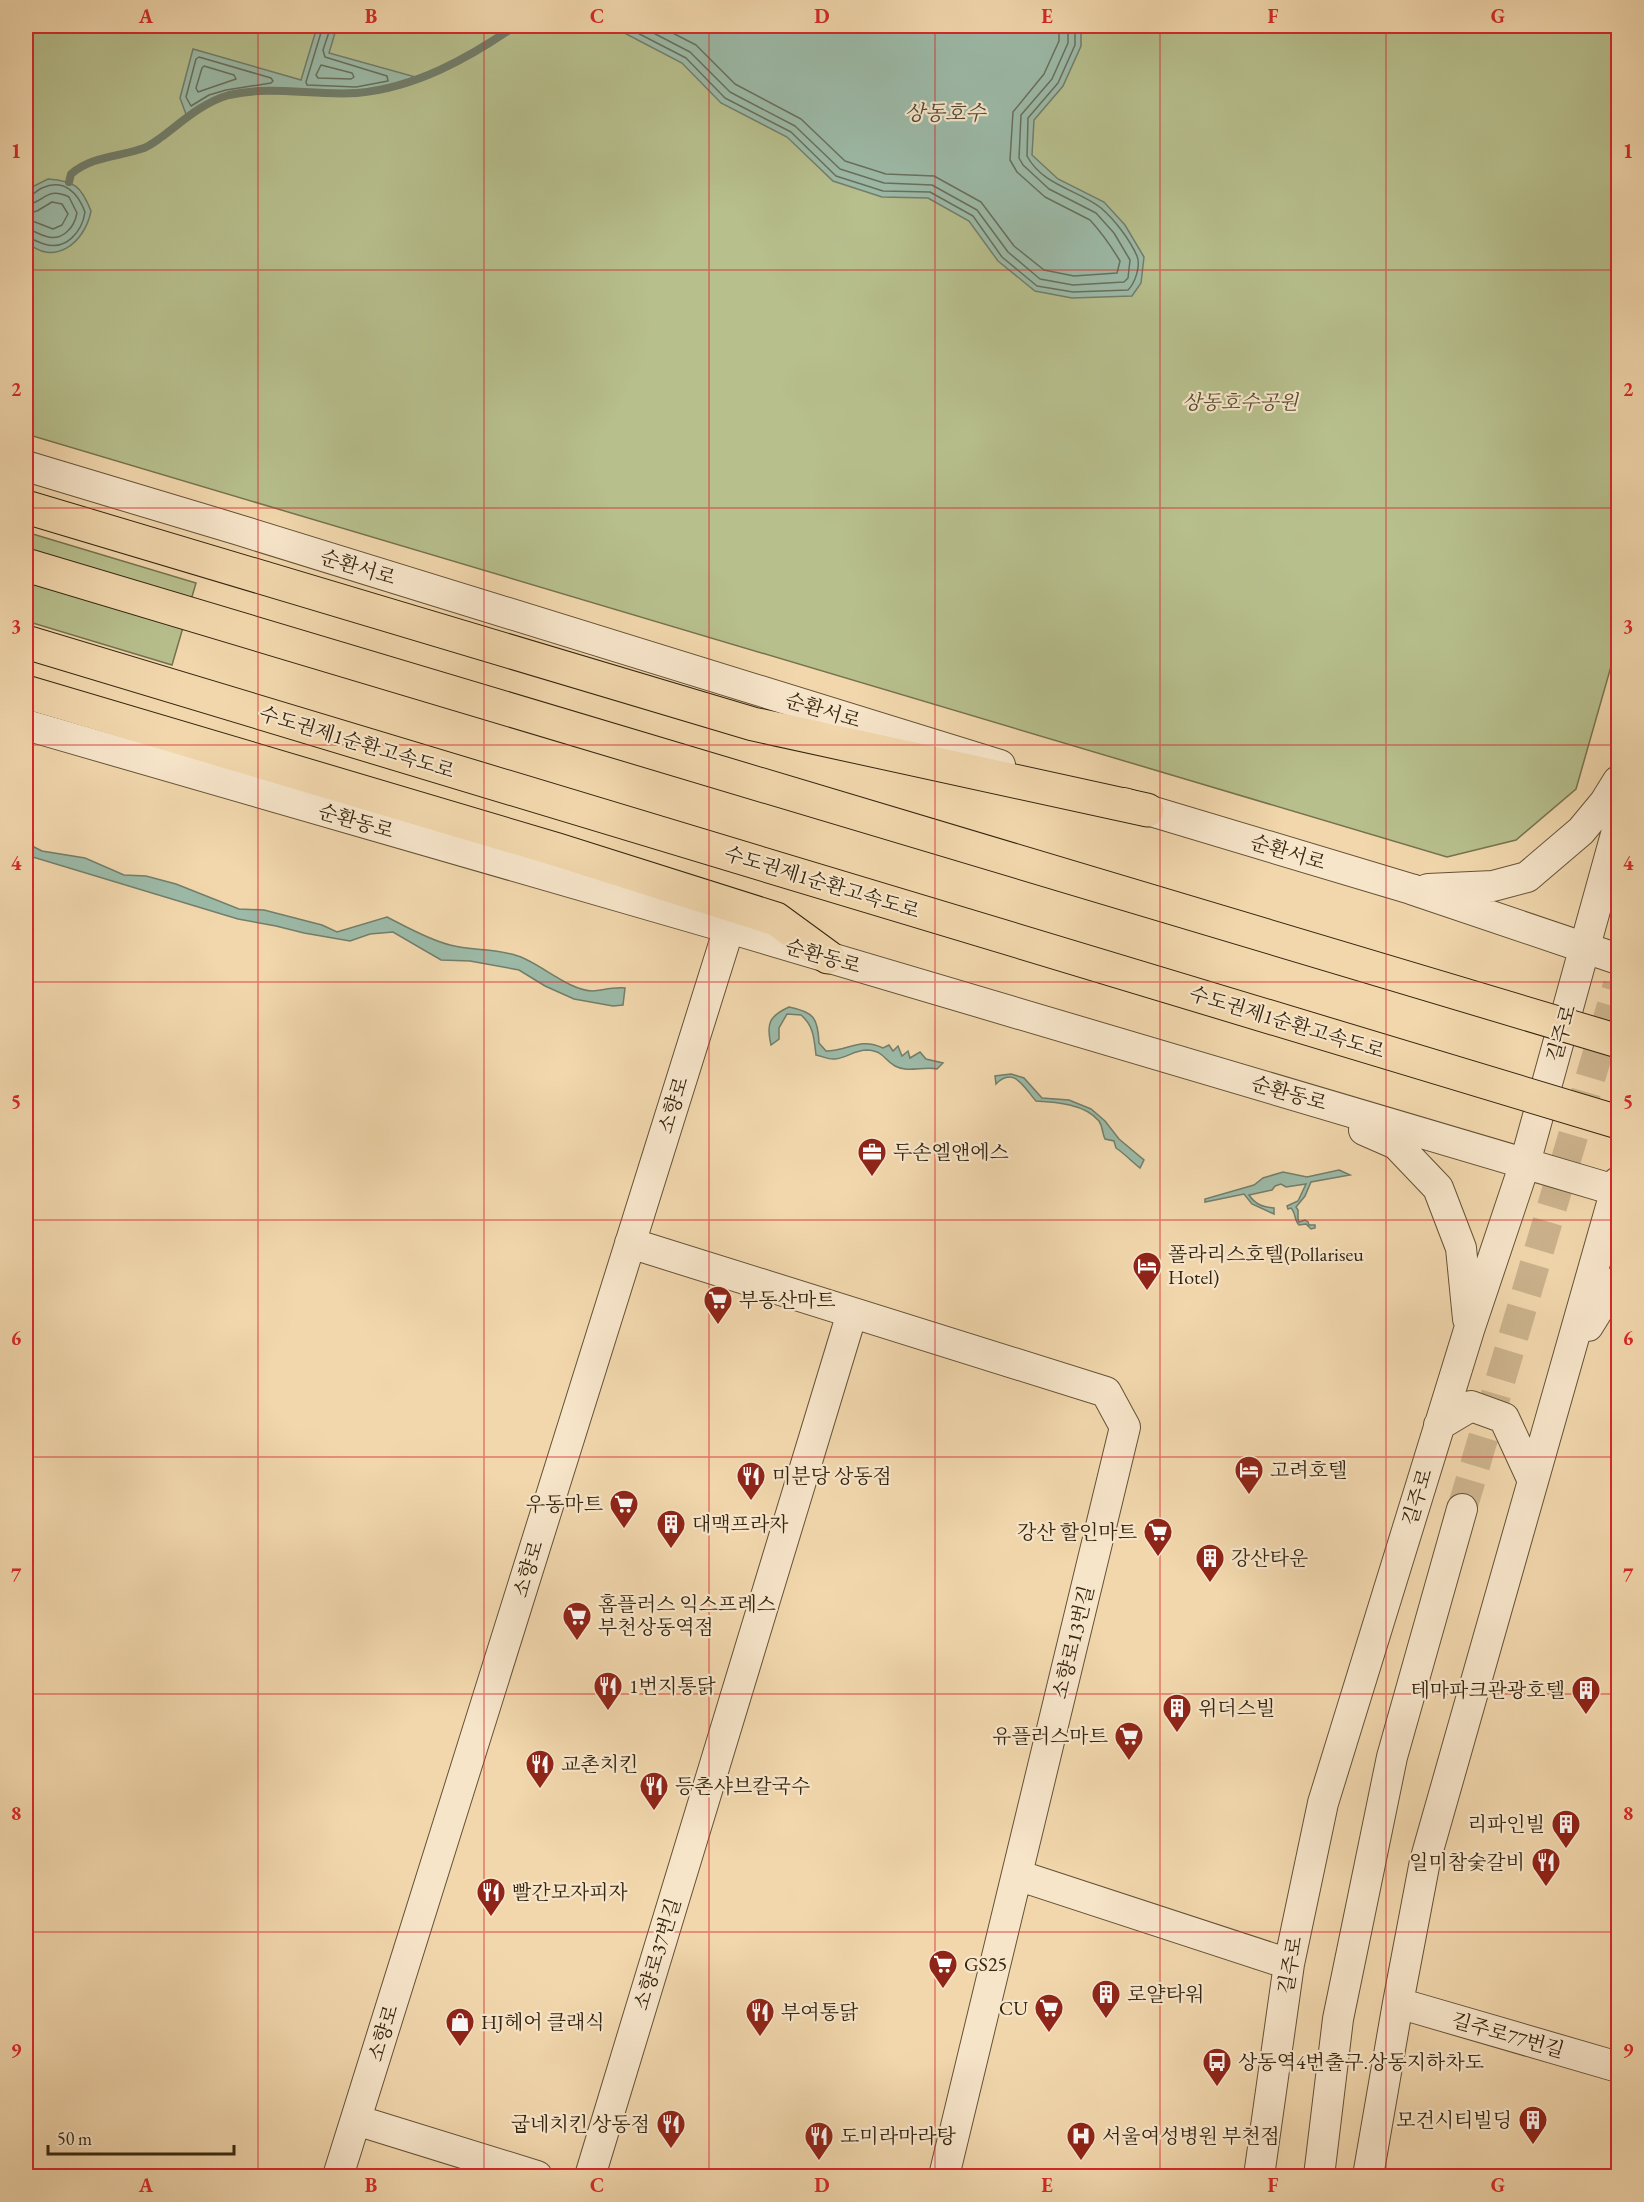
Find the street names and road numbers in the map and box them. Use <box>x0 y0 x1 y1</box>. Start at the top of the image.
street label: 순환서로 <box>317 543 399 591</box>
street label: 순환서로 <box>782 686 864 734</box>
street label: 수도권제1순환고속도로 <box>256 700 458 784</box>
street label: 순환동로 <box>315 798 397 844</box>
street label: 순환서로 <box>1247 828 1329 876</box>
street label: 수도권제1순환고속도로 <box>721 840 923 924</box>
street label: 순환동로 <box>782 933 864 979</box>
street label: 수도권제1순환고속도로 <box>1186 980 1388 1064</box>
street label: 길주로 <box>1541 1002 1581 1064</box>
street label: 순환동로 <box>1248 1070 1330 1116</box>
street label: 소향로 <box>652 1073 694 1137</box>
street label: 길주로 <box>1396 1465 1438 1529</box>
street label: 소향로 <box>507 1537 549 1601</box>
street label: 소향로13번길 <box>1046 1583 1100 1701</box>
street label: 소향로37번길 <box>628 1895 686 2013</box>
street label: 길주로 <box>1272 1934 1308 1996</box>
street label: 소향로 <box>362 2001 404 2065</box>
street label: 길주로77번길 <box>1449 2007 1567 2063</box>

